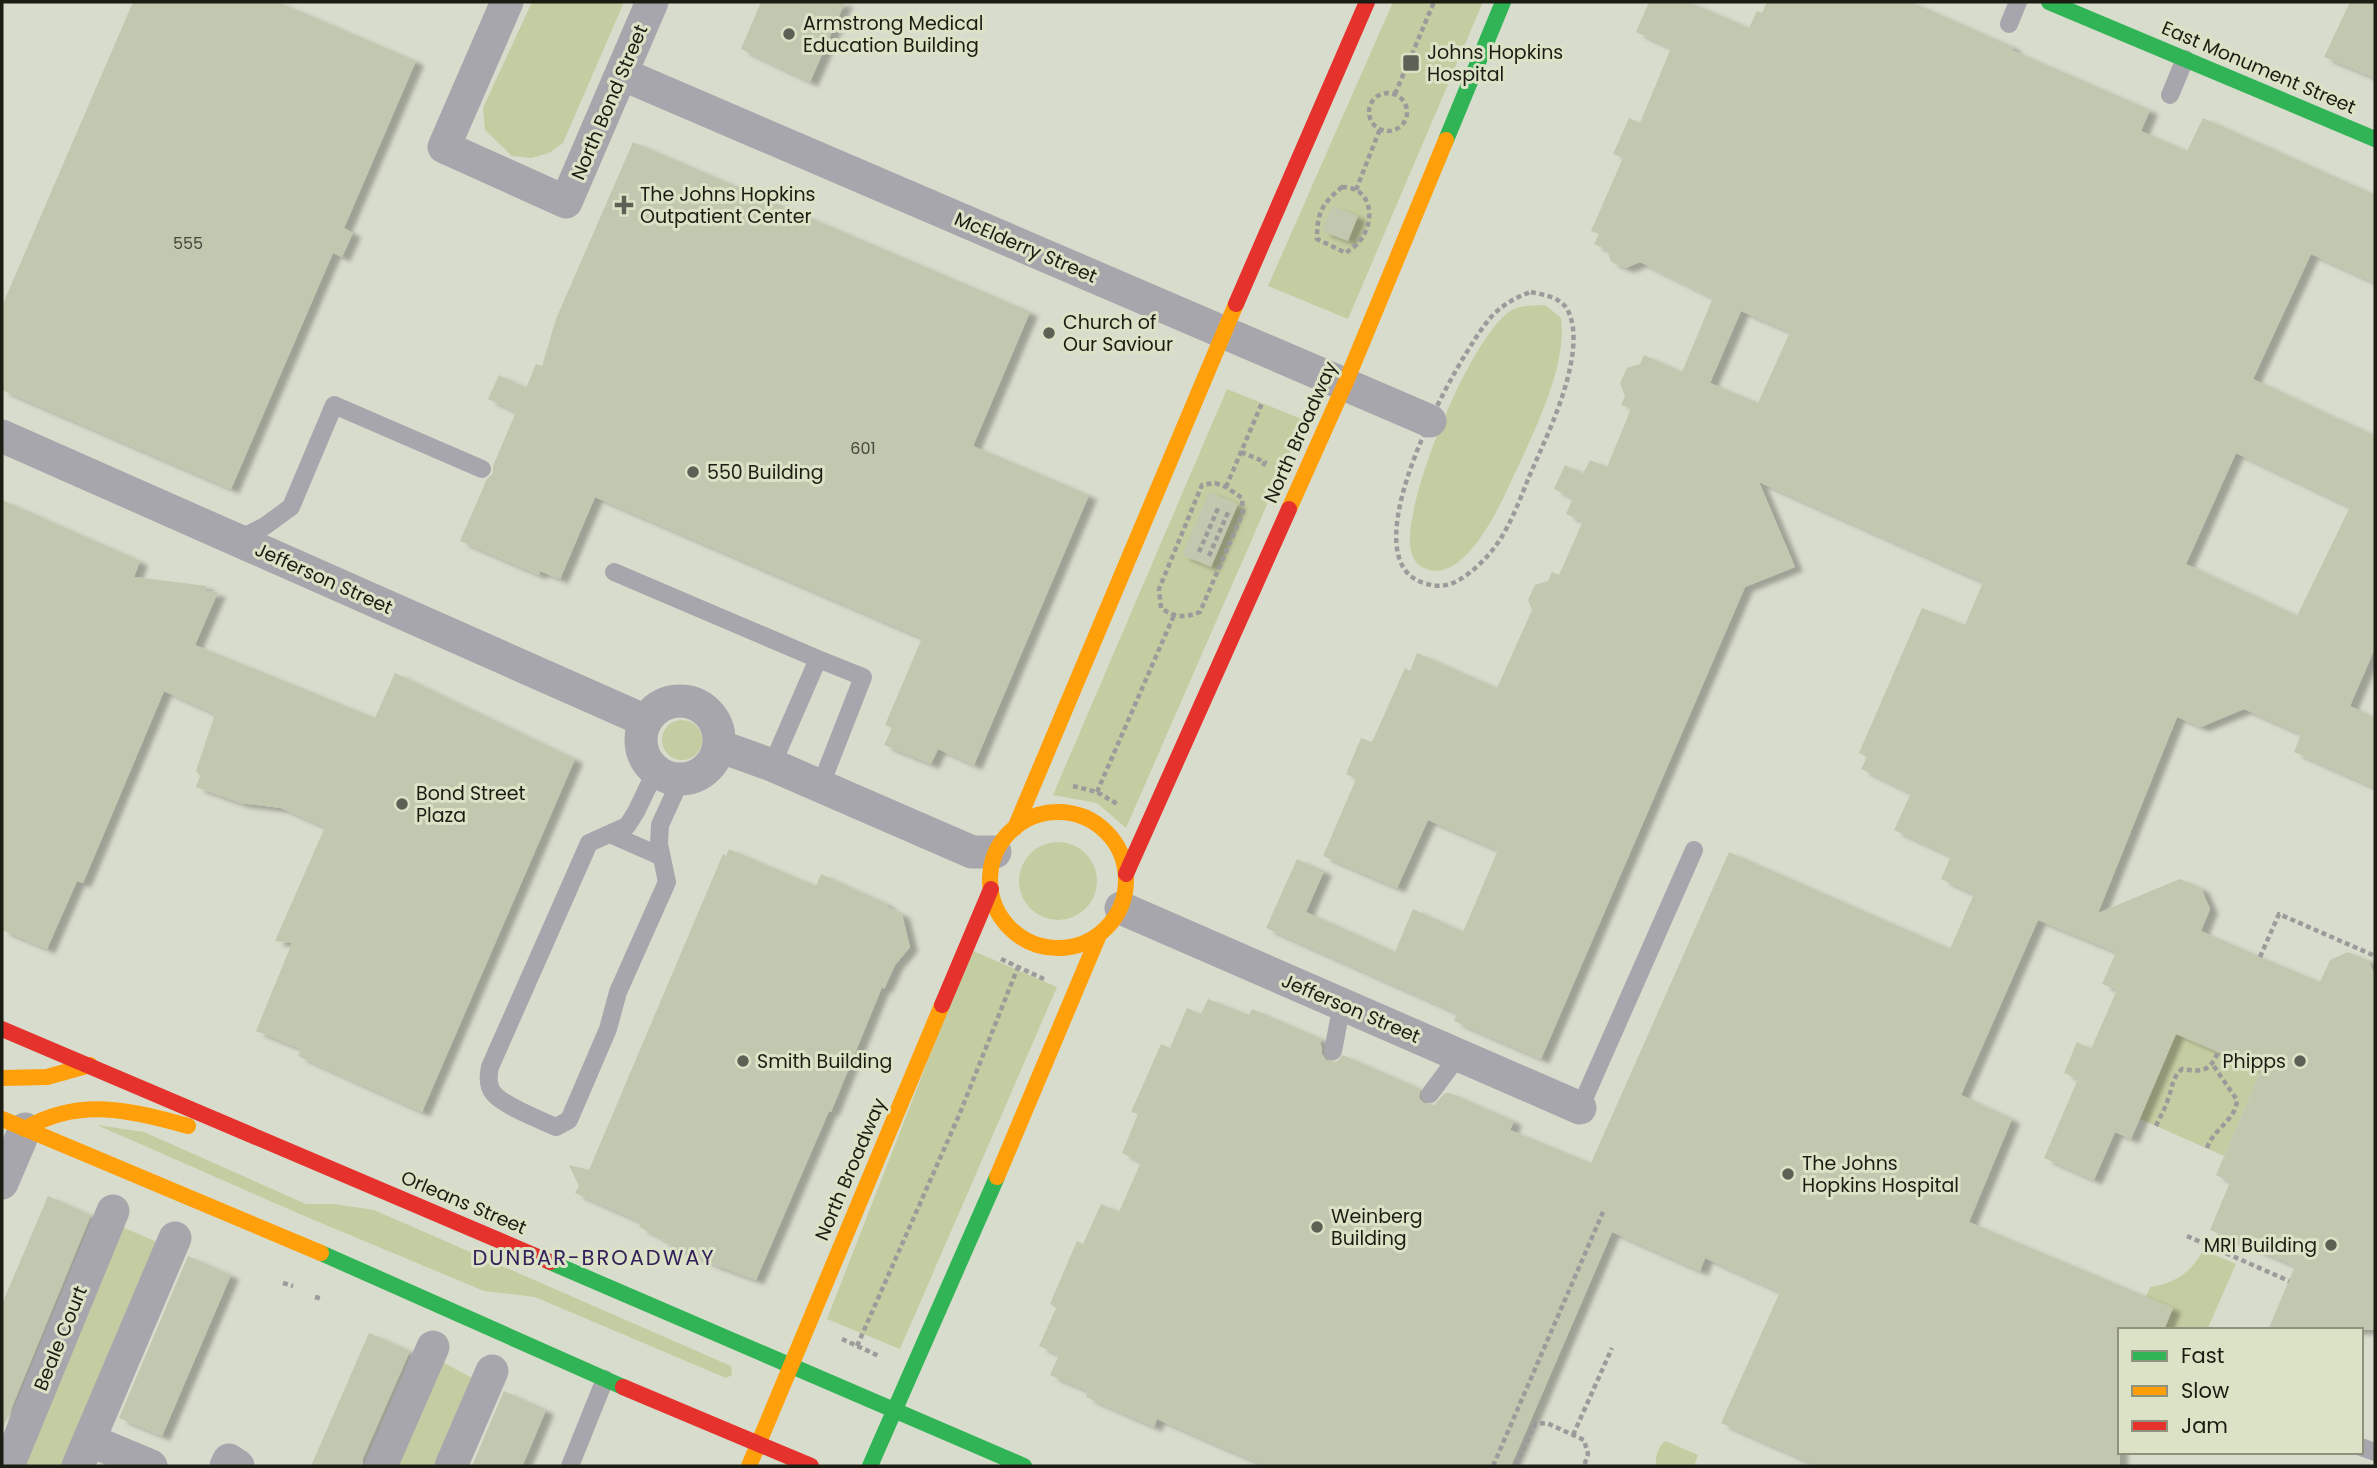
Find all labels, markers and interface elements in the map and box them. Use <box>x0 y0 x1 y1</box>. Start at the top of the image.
place label: Armstrong Medical Education Building <box>803 10 983 59</box>
street label: East Monument Street <box>2158 14 2360 121</box>
street label: North Bond Street <box>565 20 654 184</box>
marker: Armstrong Medical Education Building <box>781 26 797 42</box>
place label: Johns Hopkins Hospital <box>1427 39 1563 88</box>
marker: Johns Hopkins Hospital <box>1401 53 1421 73</box>
place label: The Johns Hopkins Outpatient Center <box>640 181 816 230</box>
marker: The Johns Hopkins Outpatient Center <box>614 195 634 215</box>
street label: McElderry Street <box>950 205 1101 290</box>
house number: 555 <box>173 232 203 255</box>
place label: Church of Our Saviour <box>1063 309 1173 358</box>
marker: Church of Our Saviour <box>1041 325 1057 341</box>
street label: North Broadway <box>1257 357 1344 507</box>
house number: 601 <box>850 437 876 460</box>
place label: 550 Building <box>707 459 824 486</box>
marker: 550 Building <box>685 464 701 480</box>
street label: Jefferson Street <box>251 536 397 621</box>
place label: Bond Street Plaza <box>416 780 526 829</box>
marker: Bond Street Plaza <box>394 796 410 812</box>
street label: Jefferson Street <box>1277 967 1424 1050</box>
place label: Smith Building <box>757 1048 892 1075</box>
place label: Phipps <box>2223 1048 2286 1075</box>
marker: Smith Building <box>735 1053 751 1069</box>
marker: Phipps <box>2292 1053 2308 1069</box>
street label: North Broadway <box>808 1093 893 1245</box>
place label: The Johns Hopkins Hospital <box>1802 1150 1959 1199</box>
street label: Orleans Street <box>397 1164 531 1241</box>
marker: The Johns Hopkins Hospital <box>1780 1166 1796 1182</box>
place label: Weinberg Building <box>1331 1203 1423 1252</box>
marker: Weinberg Building <box>1309 1219 1325 1235</box>
place label: MRI Building <box>2204 1232 2317 1259</box>
marker: MRI Building <box>2323 1237 2339 1253</box>
district label: DUNBAR-BROADWAY <box>472 1243 716 1272</box>
street label: Beale Court <box>27 1282 94 1395</box>
legend <box>2118 1328 2363 1454</box>
text: Fast <box>2181 1341 2224 1370</box>
text: Slow <box>2181 1376 2229 1405</box>
text: Jam <box>2181 1411 2228 1440</box>

